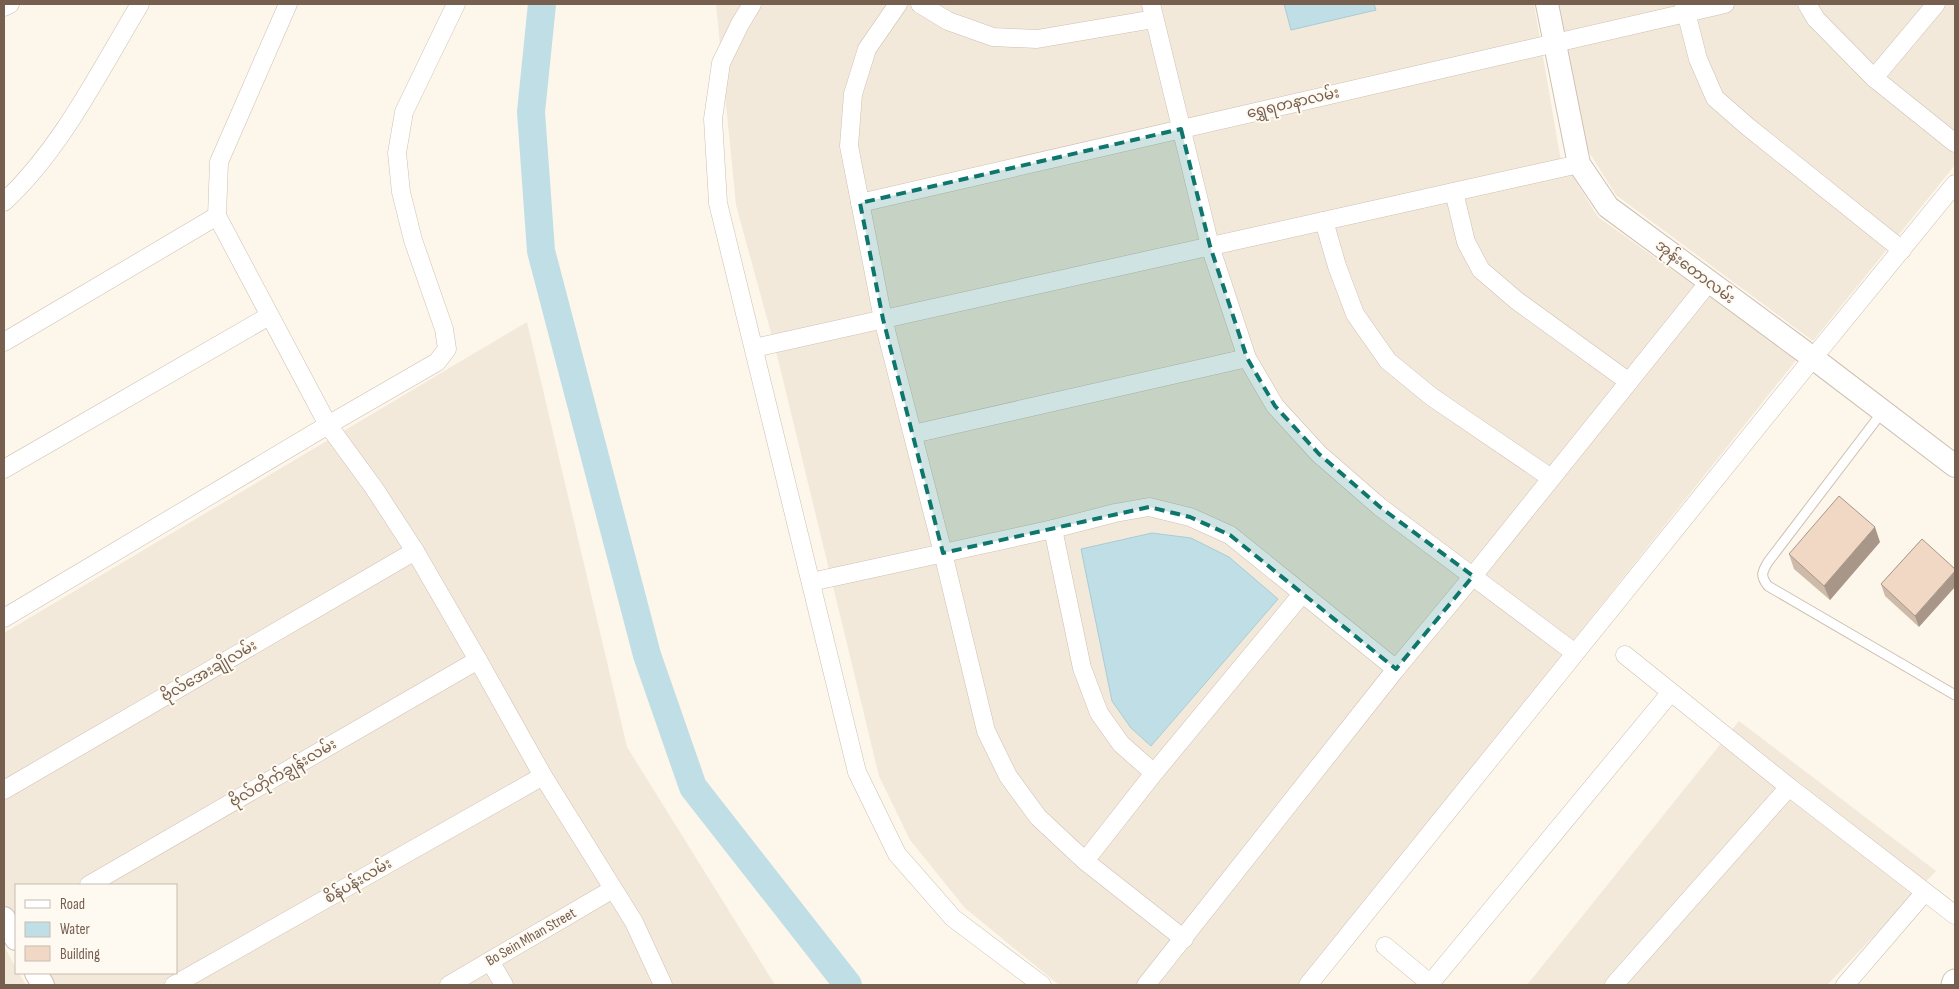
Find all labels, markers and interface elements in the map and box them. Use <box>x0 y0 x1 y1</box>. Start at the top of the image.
street label: ရွှေရတနာလမ်း <box>1245 82 1342 125</box>
street label: အုန်းတောလမ်း <box>1650 235 1739 310</box>
street label: ဗိုလ်အေးချိုလမ်း <box>157 635 261 708</box>
street label: ဗိုလ်တိုက်ချွန်းလမ်း <box>225 734 342 814</box>
street label: စိန်ပန်းလမ်း <box>320 853 396 910</box>
legend <box>15 884 178 974</box>
text: Road <box>60 895 85 914</box>
street label: Bo Sein Mhan Street <box>483 903 580 970</box>
text: Water <box>60 920 91 939</box>
text: Building <box>60 945 100 964</box>

